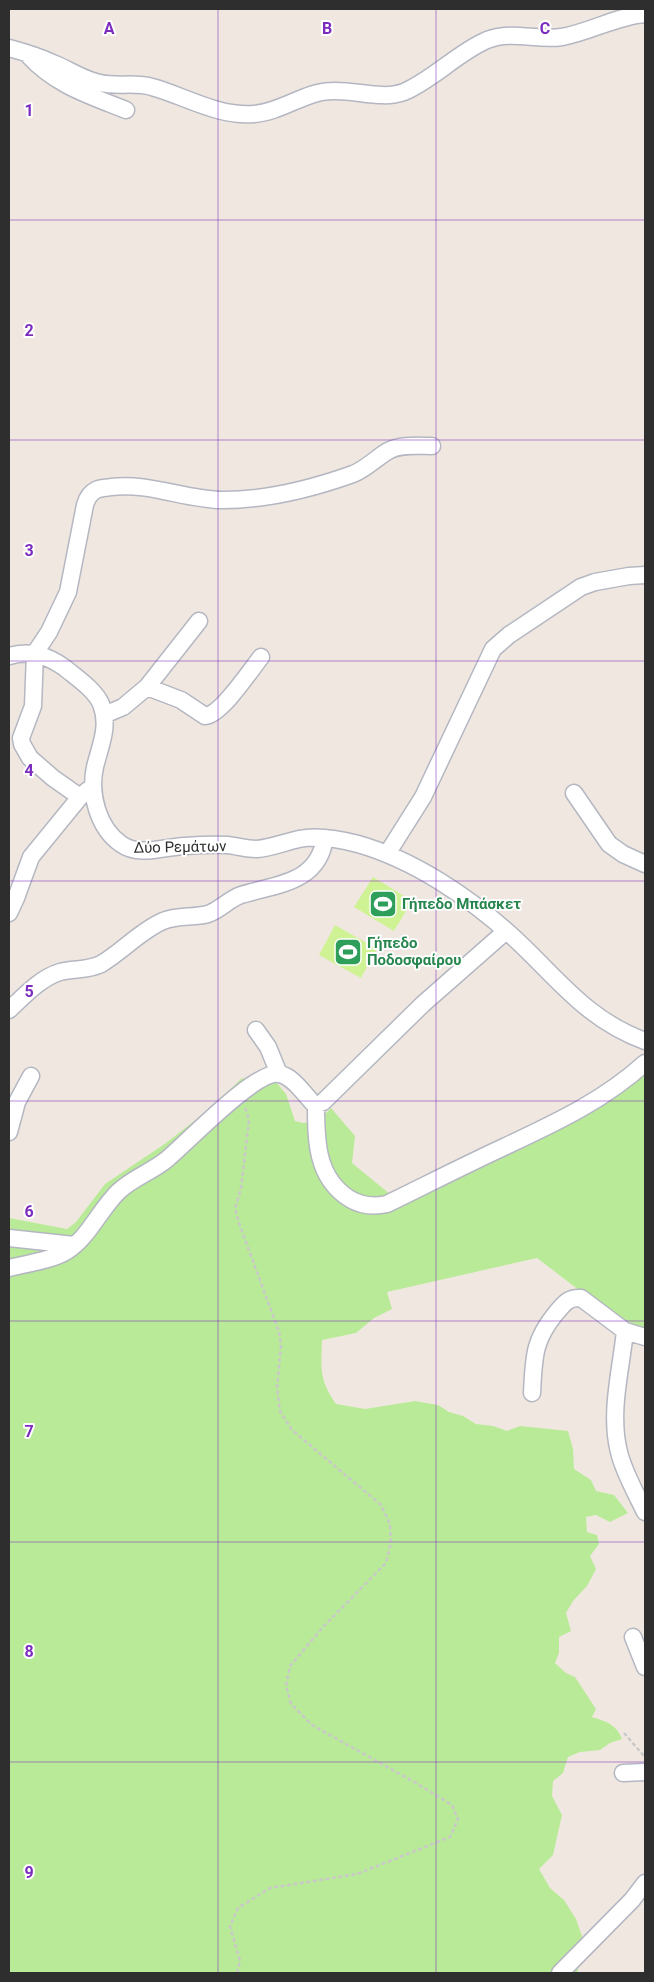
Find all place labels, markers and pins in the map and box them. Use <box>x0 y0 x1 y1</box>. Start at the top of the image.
sports icon: Γήπεδο Μπάσκετ <box>368 889 398 919</box>
place label: Γήπεδο Μπάσκετ <box>402 895 521 913</box>
place label: Γήπεδο Ποδοσφαίρου <box>367 934 461 969</box>
sports icon: Γήπεδο Ποδοσφαίρου <box>333 937 363 967</box>

